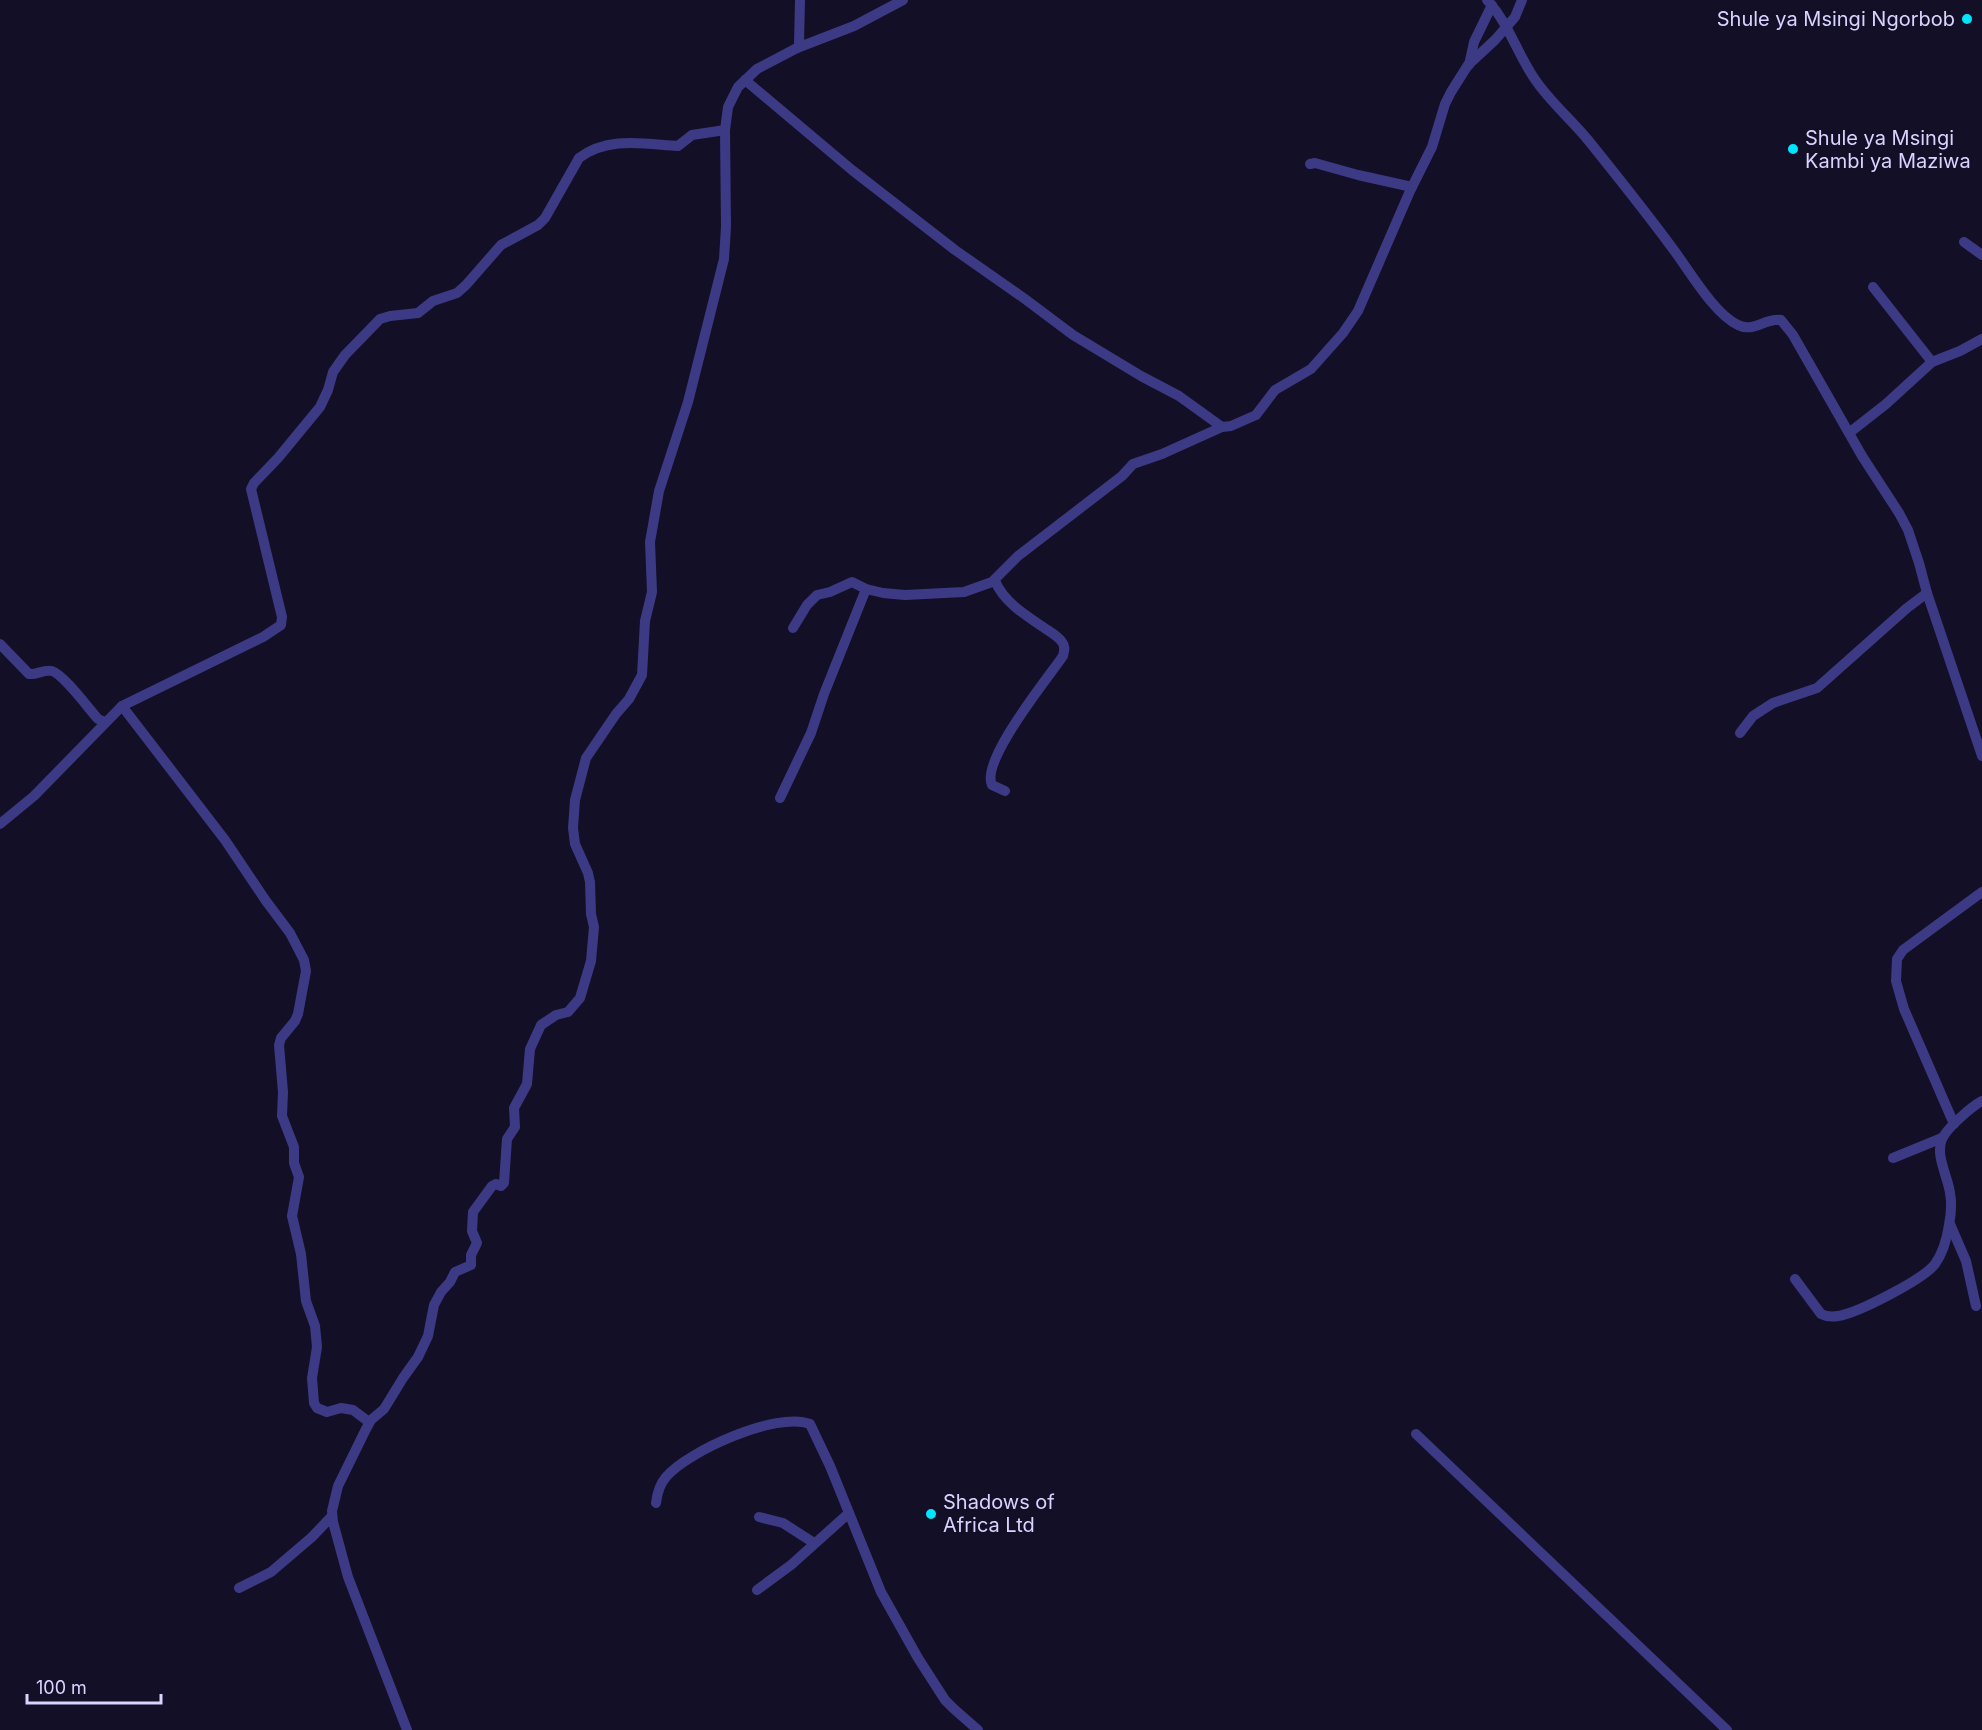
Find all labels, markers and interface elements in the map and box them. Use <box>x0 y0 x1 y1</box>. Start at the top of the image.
place label: Shule ya Msingi Ngorbob <box>1717 7 1955 31</box>
marker: Shule ya Msingi Ngorbob <box>1960 12 1974 26</box>
place label: Shule ya Msingi Kambi ya Maziwa <box>1805 126 1971 173</box>
marker: Shule ya Msingi Kambi ya Maziwa <box>1786 142 1800 156</box>
place label: Shadows of Africa Ltd <box>943 1490 1055 1537</box>
marker: Shadows of Africa Ltd <box>924 1507 938 1521</box>
scale bar <box>27 1667 160 1705</box>
text: 100 m <box>36 1677 87 1698</box>

